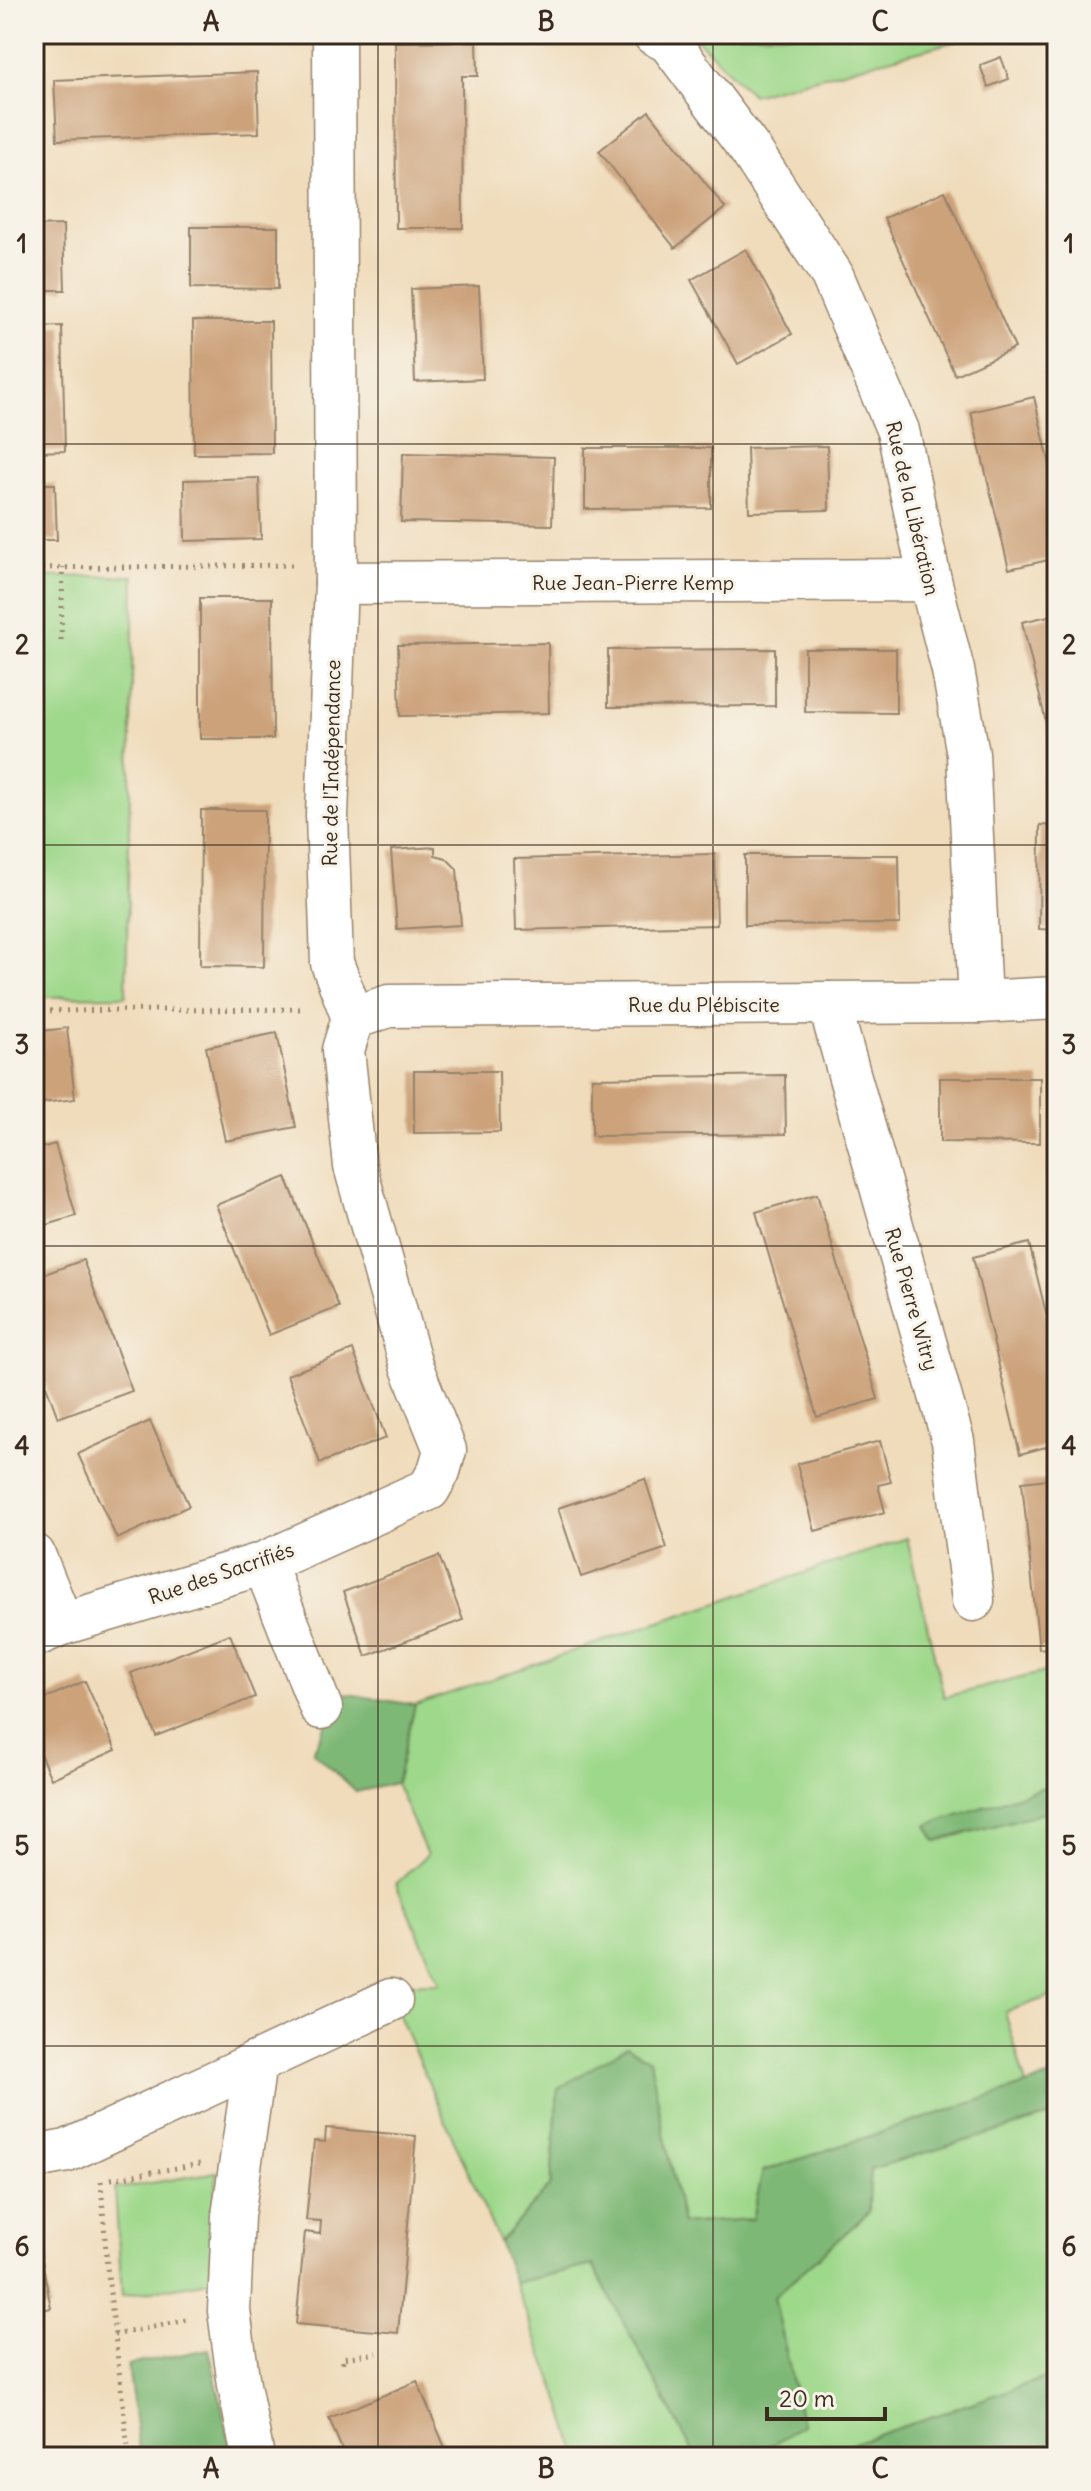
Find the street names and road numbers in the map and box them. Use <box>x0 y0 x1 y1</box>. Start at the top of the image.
street label: Rue de la Libération <box>881 418 945 598</box>
street label: Rue Jean-Pierre Kemp <box>532 570 734 595</box>
street label: Rue de l'Indépendance <box>317 659 345 867</box>
street label: Rue du Plébiscite <box>628 992 780 1017</box>
street label: Rue Pierre Witry <box>880 1225 944 1373</box>
street label: Rue des Sacrifiés <box>145 1536 297 1610</box>

